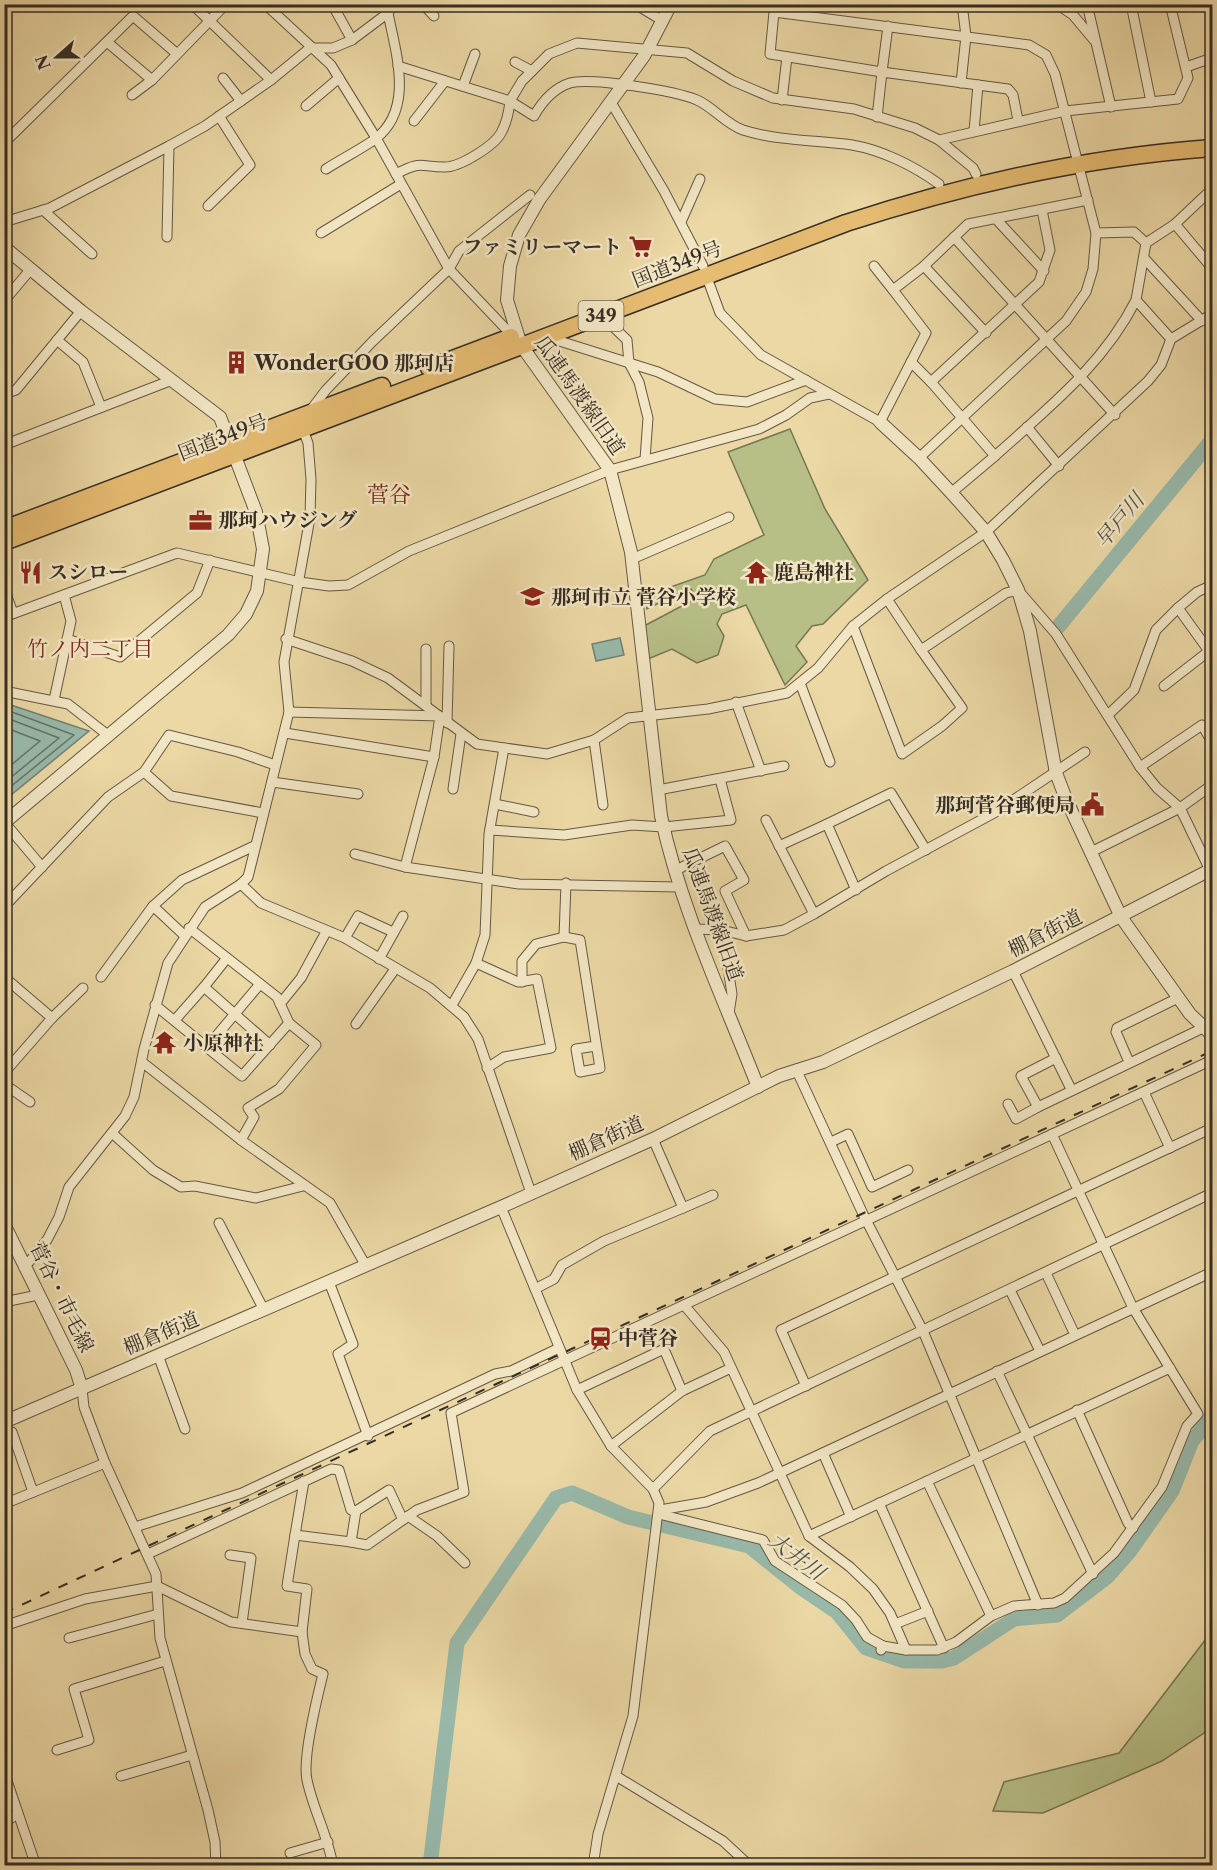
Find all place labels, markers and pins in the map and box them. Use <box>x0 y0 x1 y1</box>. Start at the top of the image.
supermarket icon: ファミリーマート <box>627 234 653 260</box>
place label: ファミリーマート <box>462 235 622 259</box>
building icon: WonderGOO 那珂店 <box>223 350 249 376</box>
place label: WonderGOO 那珂店 <box>253 351 454 375</box>
office icon: 那珂ハウジング <box>187 507 213 533</box>
place label: 那珂ハウジング <box>218 508 357 532</box>
restaurant icon: スシロー <box>17 559 43 585</box>
temple icon: 鹿島神社 <box>743 559 769 585</box>
place label: スシロー <box>48 560 128 584</box>
place label: 鹿島神社 <box>774 560 854 584</box>
school or university icon: 那珂市立 菅谷小学校 <box>520 584 546 610</box>
place label: 那珂市立 菅谷小学校 <box>551 585 736 609</box>
public building icon: 那珂菅谷郵便局 <box>1080 792 1106 818</box>
place label: 那珂菅谷郵便局 <box>935 793 1075 817</box>
temple icon: 小原神社 <box>152 1030 178 1056</box>
place label: 小原神社 <box>183 1031 263 1055</box>
station icon: 中菅谷 <box>587 1325 613 1351</box>
place label: 中菅谷 <box>618 1326 678 1350</box>

